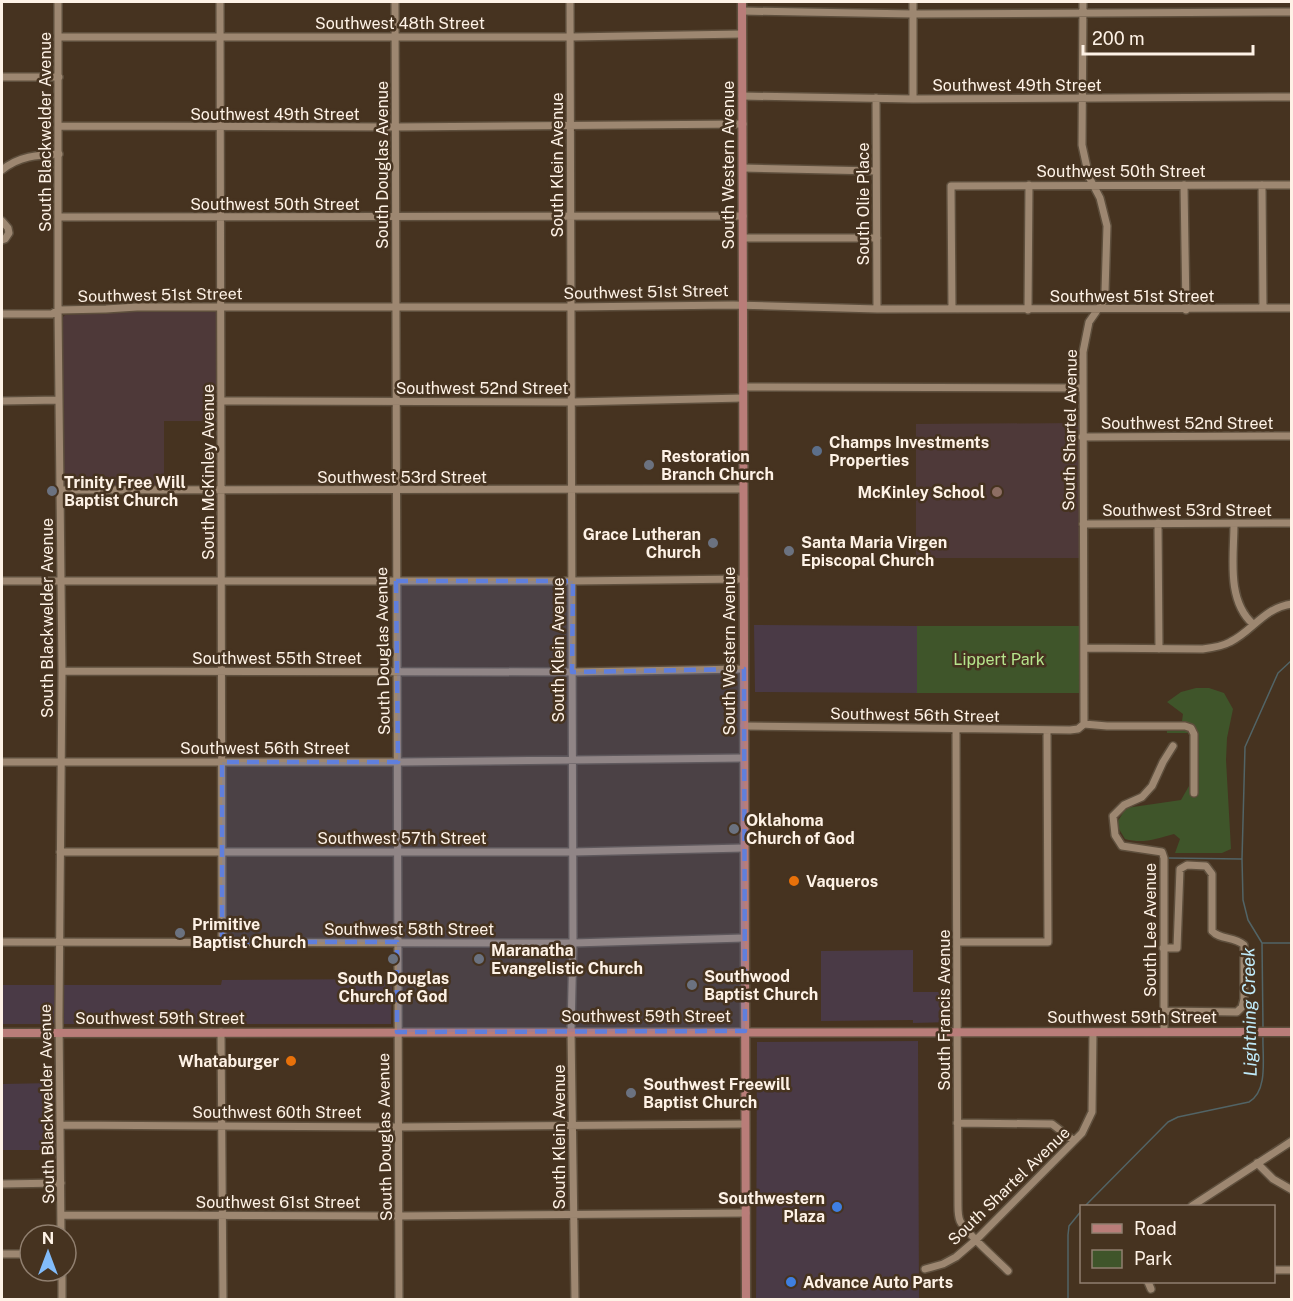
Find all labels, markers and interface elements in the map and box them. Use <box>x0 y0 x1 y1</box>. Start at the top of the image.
street label: Southwest 48th Street <box>315 14 485 33</box>
scale bar <box>1083 18 1252 56</box>
text: 200 m <box>1092 28 1145 49</box>
street label: South Blackwelder Avenue <box>36 32 55 232</box>
street label: Southwest 49th Street <box>932 76 1102 95</box>
street label: South Douglas Avenue <box>373 81 392 249</box>
street label: South Western Avenue <box>719 81 738 249</box>
street label: South Klein Avenue <box>548 93 567 237</box>
street label: Southwest 49th Street <box>190 105 360 124</box>
street label: South Olie Place <box>854 142 873 266</box>
street label: Southwest 50th Street <box>1036 162 1206 181</box>
street label: Southwest 50th Street <box>190 195 360 214</box>
street label: Southwest 51st Street <box>563 281 729 303</box>
street label: Southwest 51st Street <box>77 284 243 306</box>
street label: Southwest 51st Street <box>1049 287 1215 306</box>
street label: South Shartel Avenue <box>1059 349 1081 511</box>
street label: Southwest 52nd Street <box>396 379 568 398</box>
street label: South McKinley Avenue <box>199 384 218 560</box>
street label: Southwest 52nd Street <box>1101 414 1273 433</box>
place label: Champs Investments Properties <box>829 433 989 470</box>
marker: Champs Investments Properties <box>810 444 824 458</box>
place label: Restoration Branch Church <box>661 447 774 484</box>
marker: Restoration Branch Church <box>642 458 656 472</box>
street label: Southwest 53rd Street <box>317 468 487 487</box>
place label: Trinity Free Will Baptist Church <box>64 473 186 510</box>
place label: McKinley School <box>858 483 985 502</box>
marker: Trinity Free Will Baptist Church <box>45 484 59 498</box>
marker: McKinley School <box>990 485 1004 499</box>
street label: Southwest 53rd Street <box>1102 501 1272 520</box>
street label: South Blackwelder Avenue <box>38 518 57 718</box>
place label: Grace Lutheran Church <box>583 525 701 562</box>
place label: Santa Maria Virgen Episcopal Church <box>801 533 947 570</box>
marker: Grace Lutheran Church <box>706 536 720 550</box>
marker: Santa Maria Virgen Episcopal Church <box>782 544 796 558</box>
street label: South Douglas Avenue <box>372 567 394 735</box>
street label: South Western Avenue <box>720 567 739 735</box>
street label: South Klein Avenue <box>549 578 568 722</box>
street label: Southwest 55th Street <box>192 649 362 668</box>
park label: Lippert Park <box>953 650 1045 669</box>
street label: Southwest 56th Street <box>830 704 1000 726</box>
street label: Southwest 56th Street <box>180 739 350 758</box>
place label: Oklahoma Church of God <box>746 811 855 848</box>
marker: Oklahoma Church of God <box>727 822 741 836</box>
street label: Southwest 57th Street <box>317 829 487 848</box>
street label: South Lee Avenue <box>1141 863 1160 997</box>
place label: Vaqueros <box>806 872 878 891</box>
marker: Vaqueros <box>787 874 801 888</box>
place label: Primitive Baptist Church <box>192 915 306 952</box>
street label: Southwest 58th Street <box>324 920 494 939</box>
marker: Primitive Baptist Church <box>173 926 187 940</box>
street label: South Francis Avenue <box>935 929 954 1091</box>
place label: Maranatha Evangelistic Church <box>491 941 643 978</box>
water label: Lightning Creek <box>1237 947 1261 1077</box>
marker: South Douglas Church of God <box>386 952 400 966</box>
marker: Maranatha Evangelistic Church <box>472 952 486 966</box>
place label: Southwood Baptist Church <box>704 967 818 1004</box>
place label: South Douglas Church of God <box>337 969 449 1006</box>
marker: Southwood Baptist Church <box>685 978 699 992</box>
street label: South Blackwelder Avenue <box>36 1004 58 1204</box>
street label: Southwest 59th Street <box>561 1007 731 1026</box>
street label: Southwest 59th Street <box>1047 1008 1217 1027</box>
street label: Southwest 59th Street <box>75 1009 245 1028</box>
place label: Whataburger <box>178 1052 279 1071</box>
street label: South Douglas Avenue <box>374 1053 396 1221</box>
marker: Whataburger <box>284 1054 298 1068</box>
street label: South Klein Avenue <box>550 1065 569 1209</box>
place label: Southwest Freewill Baptist Church <box>643 1075 791 1112</box>
marker: Southwest Freewill Baptist Church <box>624 1086 638 1100</box>
street label: Southwest 60th Street <box>192 1103 362 1122</box>
street label: South Shartel Avenue <box>944 1123 1074 1249</box>
place label: Southwestern Plaza <box>718 1189 825 1226</box>
street label: Southwest 61st Street <box>196 1193 360 1212</box>
marker: Southwestern Plaza <box>830 1200 844 1214</box>
legend <box>1080 1205 1275 1283</box>
text: Road <box>1134 1218 1177 1239</box>
north arrow <box>18 1223 78 1283</box>
text: N <box>42 1229 54 1248</box>
text: Park <box>1134 1248 1172 1269</box>
place label: Advance Auto Parts <box>803 1273 953 1292</box>
marker: Advance Auto Parts <box>784 1275 798 1289</box>

